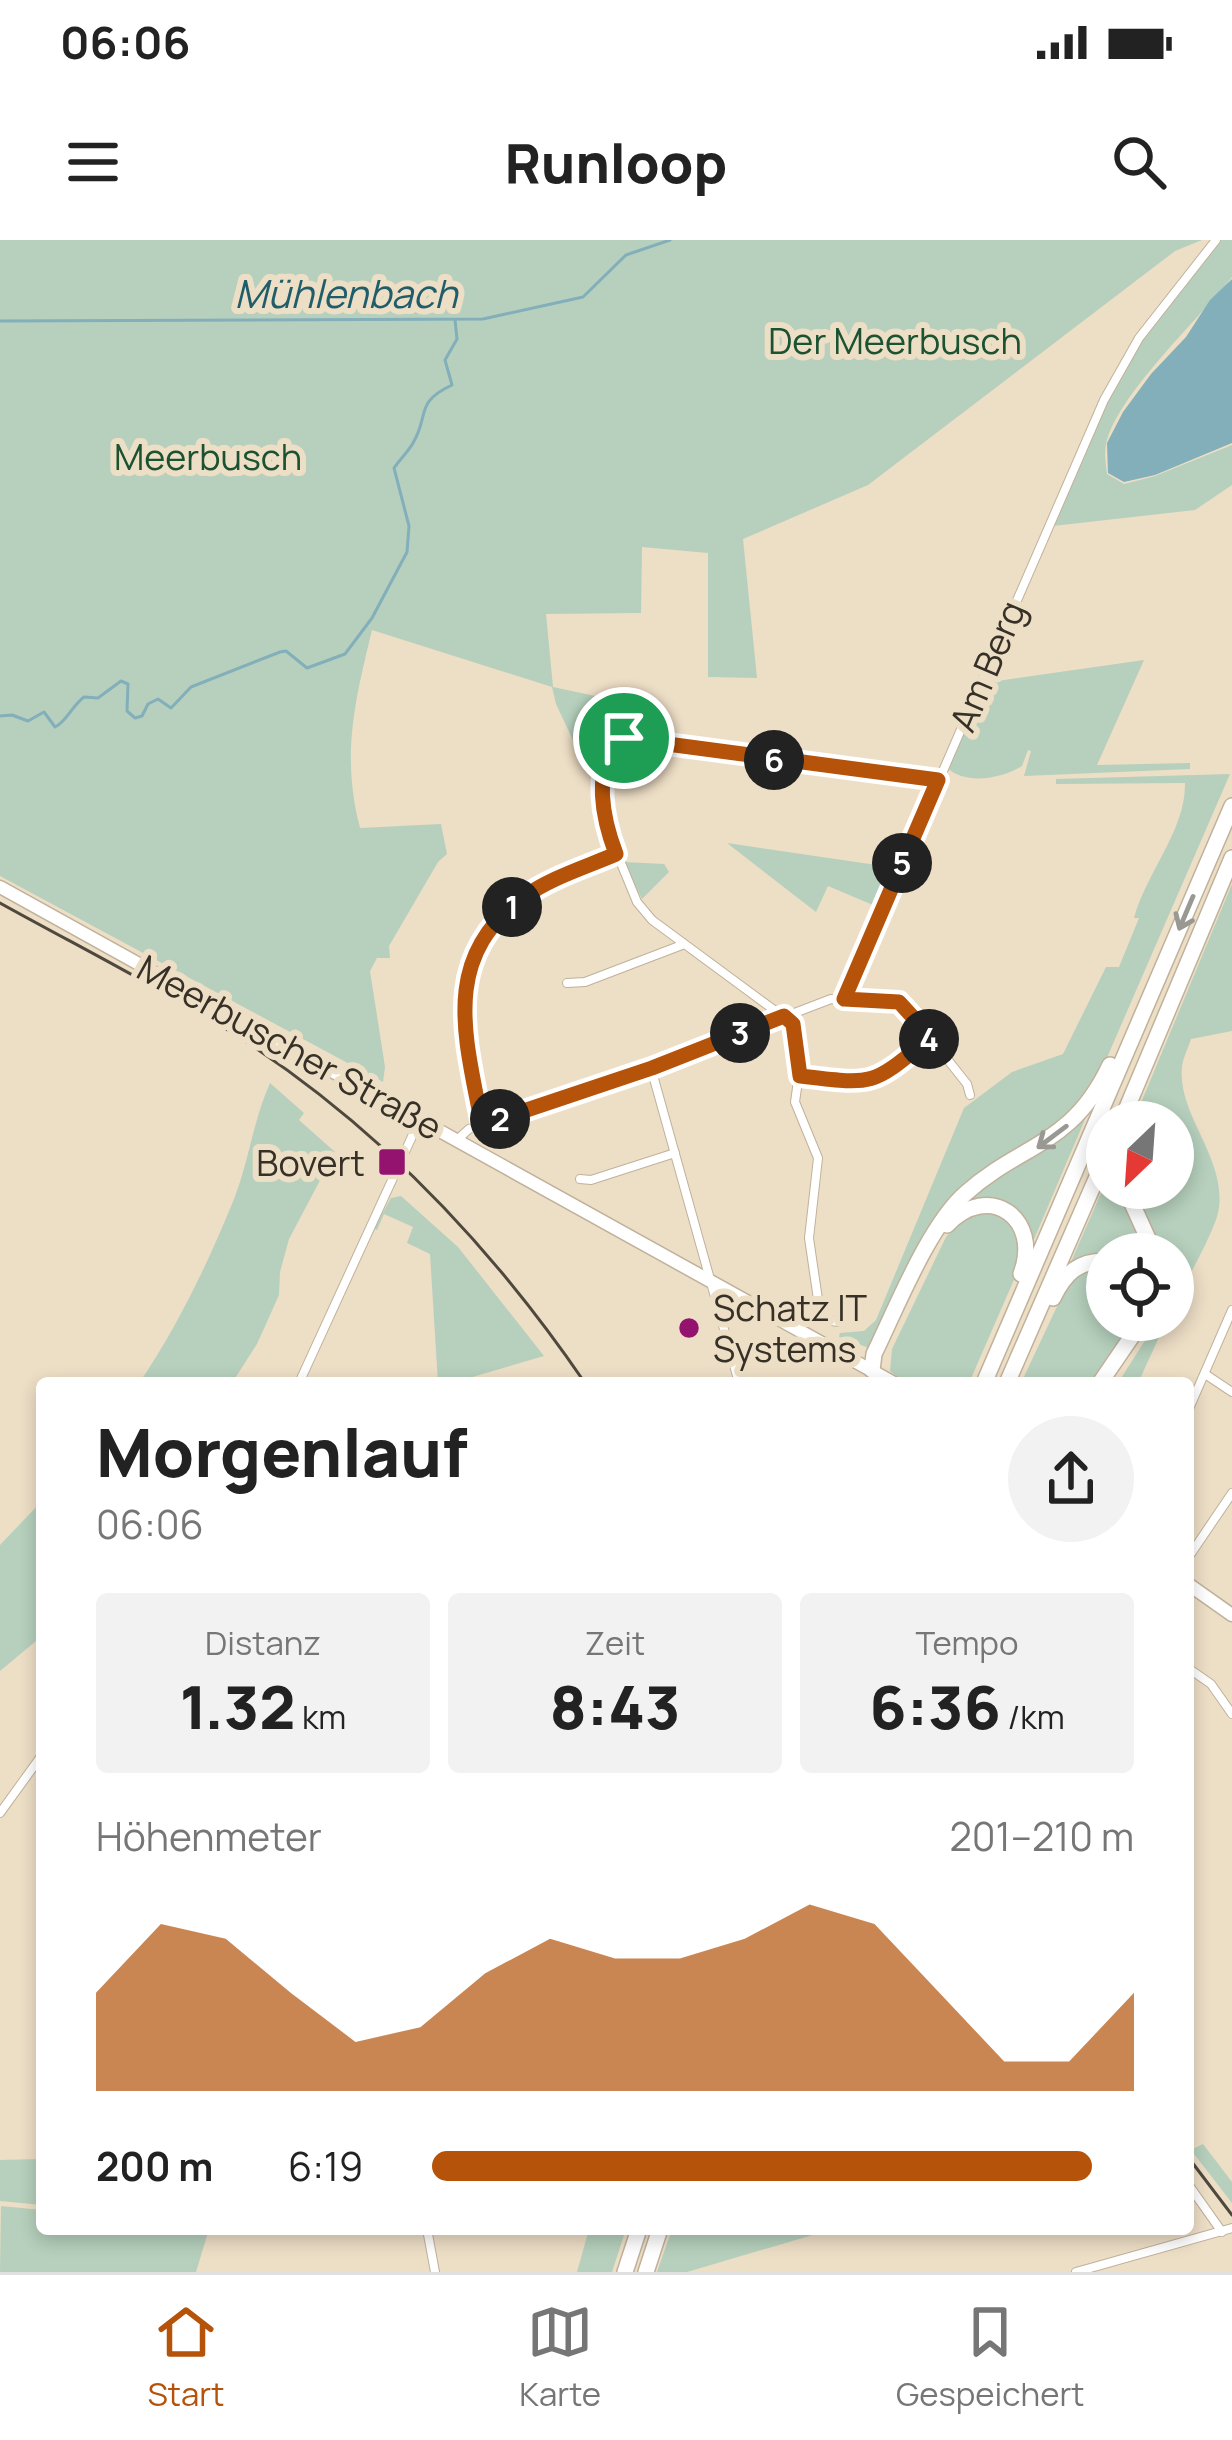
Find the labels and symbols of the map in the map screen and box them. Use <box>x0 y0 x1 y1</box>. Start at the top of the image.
water label: Mühlenbach <box>234 266 459 320</box>
park label: Der Meerbusch <box>768 316 1022 365</box>
park label: Meerbusch <box>114 432 302 481</box>
street label: Am Berg <box>938 593 1036 739</box>
pin <box>573 687 675 789</box>
pin: 6 <box>744 730 804 790</box>
pin: 5 <box>872 833 932 893</box>
pin: 1 <box>482 877 542 937</box>
one-way arrow <box>1174 894 1195 931</box>
street label: Meerbuscher Straße <box>129 943 451 1151</box>
pin: 3 <box>710 1003 770 1063</box>
pin: 4 <box>899 1009 959 1069</box>
pin: 2 <box>470 1089 530 1149</box>
north arrow <box>1086 1101 1194 1209</box>
one-way arrow <box>1036 1124 1068 1150</box>
place label: Bovert <box>256 1138 365 1187</box>
marker: Bovert <box>376 1146 408 1178</box>
place label: Schatz IT Systems <box>713 1283 868 1373</box>
marker: Schatz IT Systems <box>676 1315 702 1341</box>

